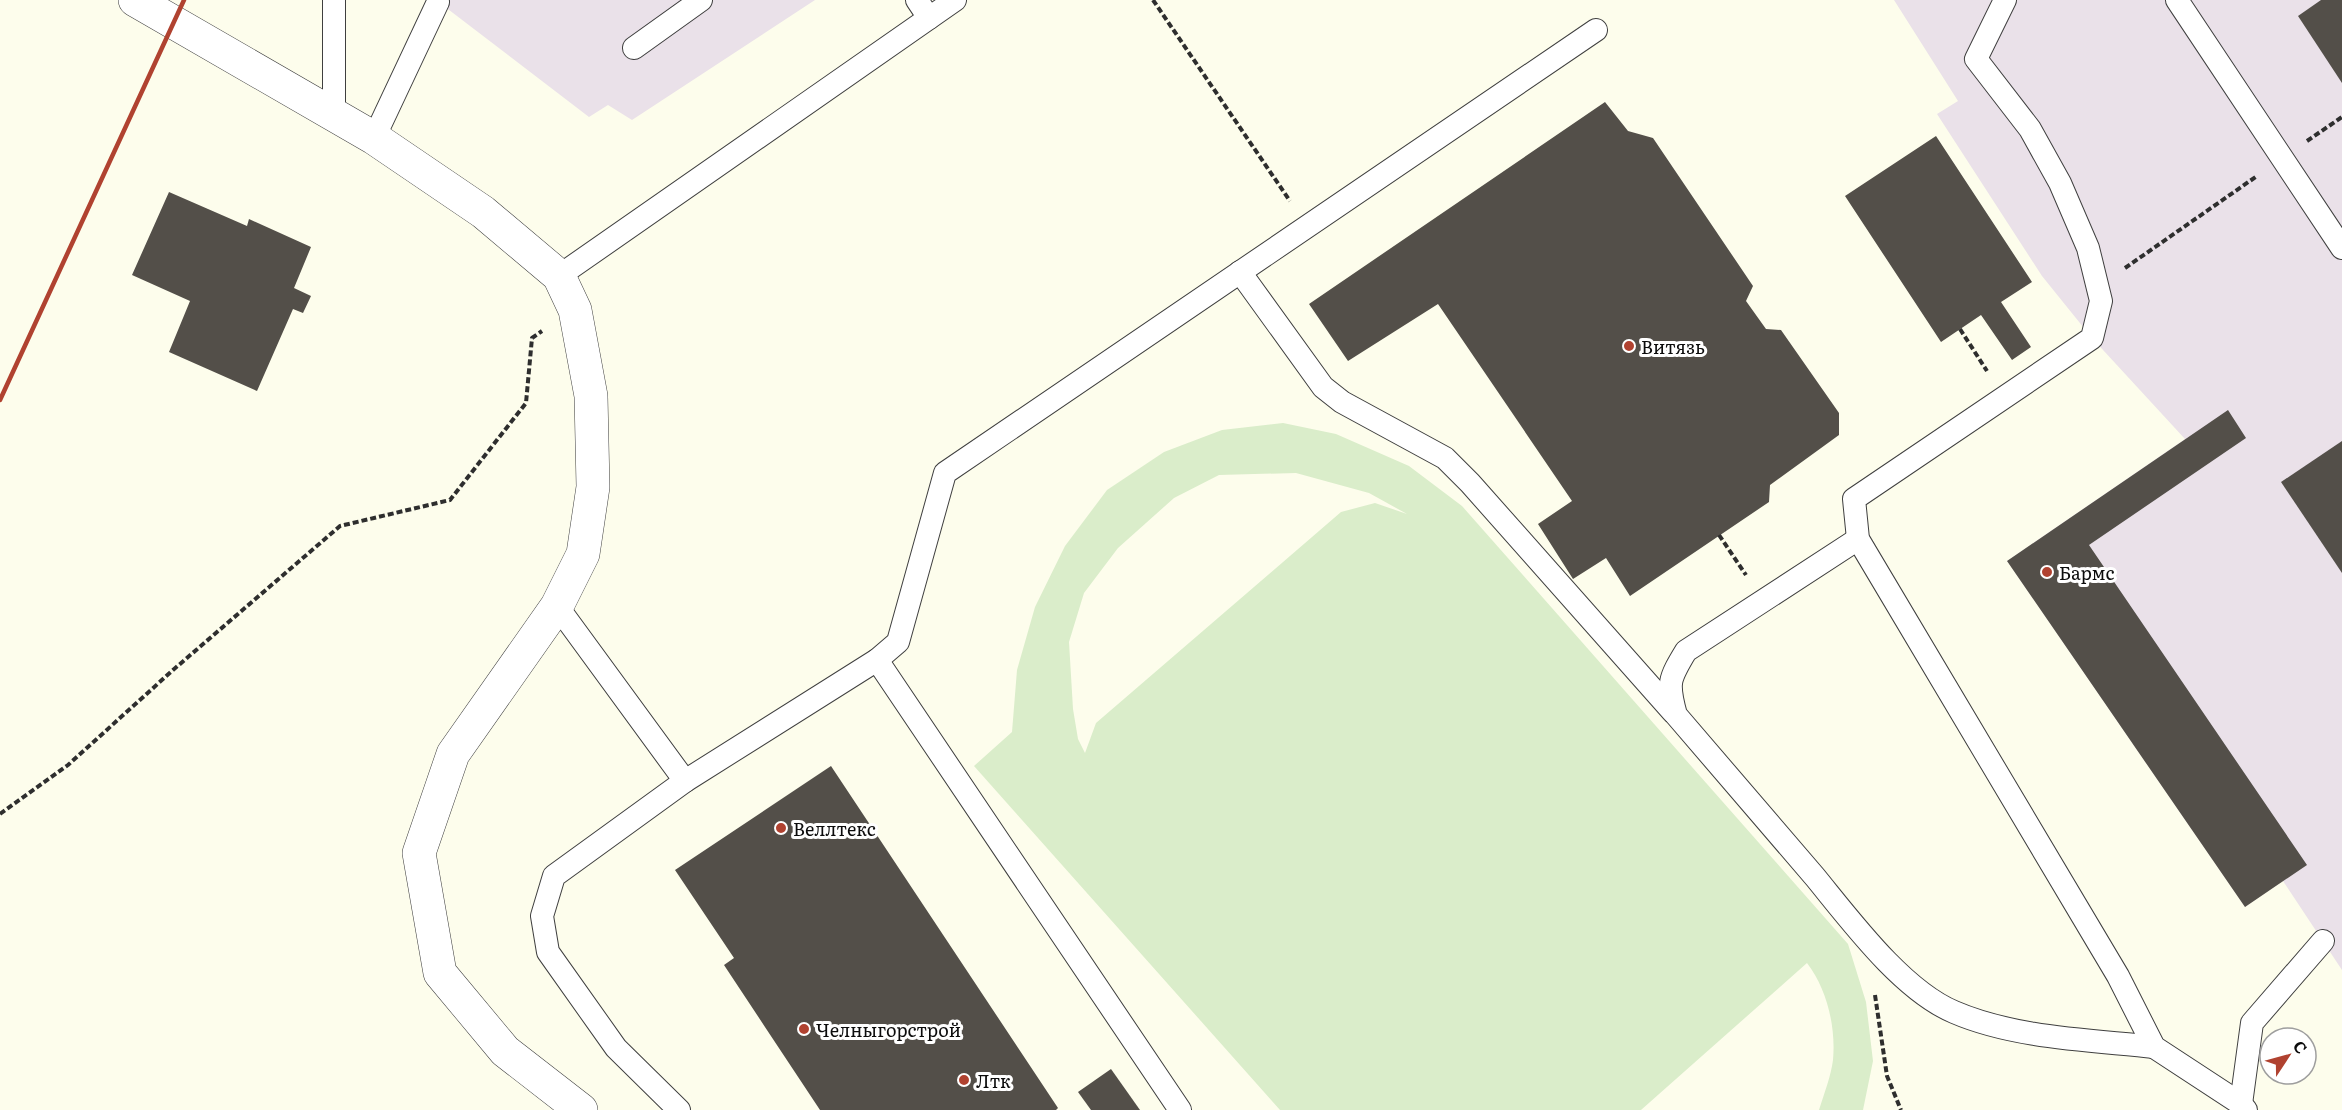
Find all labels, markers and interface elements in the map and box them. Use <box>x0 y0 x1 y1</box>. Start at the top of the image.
place label: Витязь <box>1641 333 1705 360</box>
marker: Витязь <box>1622 339 1636 353</box>
place label: Бармс <box>2059 559 2115 586</box>
marker: Бармс <box>2040 565 2054 579</box>
place label: Веллтекс <box>793 815 876 842</box>
marker: Веллтекс <box>774 821 788 835</box>
place label: Челныгорстрой <box>816 1016 961 1043</box>
marker: Челныгорстрой <box>797 1022 811 1036</box>
north arrow <box>2258 1026 2318 1086</box>
text: С <box>2288 1035 2314 1058</box>
place label: Лтк <box>976 1067 1011 1094</box>
marker: Лтк <box>957 1073 971 1087</box>

